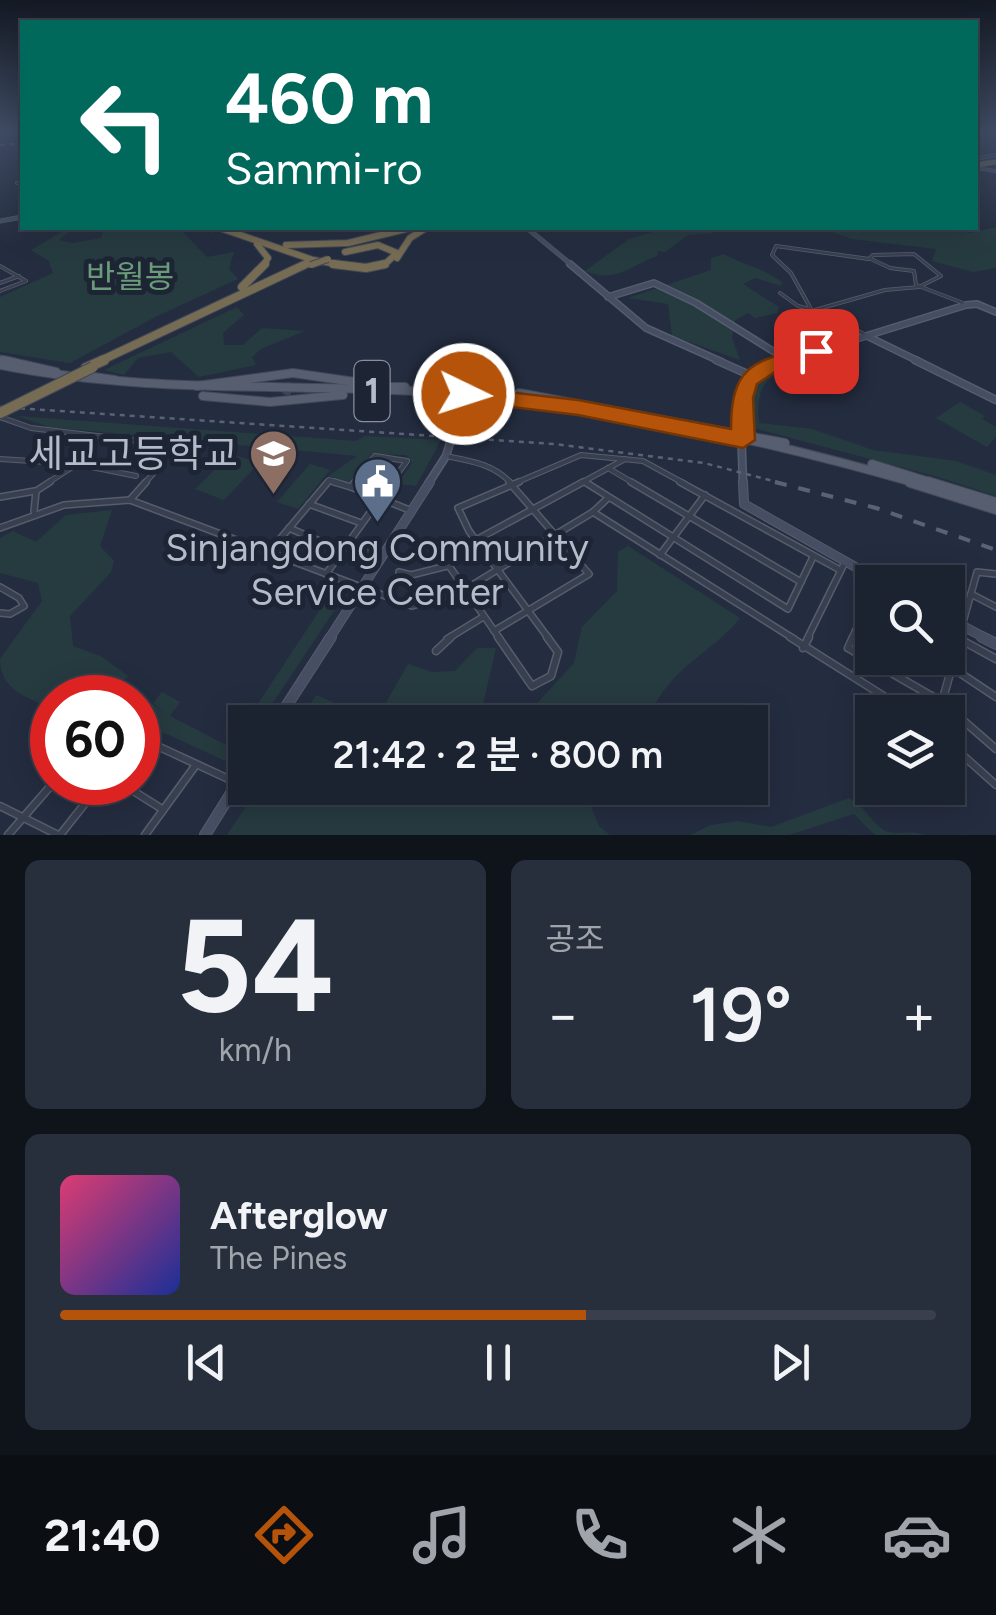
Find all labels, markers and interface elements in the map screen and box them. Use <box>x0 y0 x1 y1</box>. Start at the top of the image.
text: 460 m <box>225 56 433 141</box>
icon: left <box>60 60 190 190</box>
text: Sammi-ro <box>225 141 423 195</box>
park label: 반월봉 <box>86 258 174 296</box>
pin <box>774 309 859 394</box>
icon: arrive <box>789 324 844 379</box>
position arrow <box>412 342 516 446</box>
road number: 1 <box>354 361 390 421</box>
school or university icon: 세교고등학교 <box>247 428 299 496</box>
place label: 세교고등학교 <box>28 431 238 477</box>
public building icon: Sinjangdong Community Service Center <box>351 456 403 524</box>
place label: Sinjangdong Community Service Center <box>165 525 589 615</box>
map controls <box>855 565 965 805</box>
button: search <box>855 565 965 675</box>
speed limit sign: 60 <box>30 675 160 805</box>
button: layers <box>855 695 965 805</box>
text: 21:42 · 2 분 · 800 m <box>333 732 663 778</box>
text: 54 <box>176 888 334 1044</box>
text: 공조 <box>546 920 604 958</box>
text: 19° <box>689 970 792 1060</box>
text: − <box>546 982 580 1048</box>
text: + <box>902 982 936 1048</box>
text: km/h <box>219 1031 292 1069</box>
text: Afterglow <box>210 1193 388 1239</box>
text: The Pines <box>210 1239 347 1277</box>
icon: previous <box>179 1335 234 1390</box>
icon: pause <box>471 1335 526 1390</box>
icon: next <box>763 1335 818 1390</box>
icon: directions <box>249 1500 319 1570</box>
icon: music <box>407 1500 477 1570</box>
icon: phone <box>565 1500 635 1570</box>
icon: climate <box>724 1500 794 1570</box>
icon: car <box>882 1500 952 1570</box>
text: 21:40 <box>44 1508 160 1562</box>

